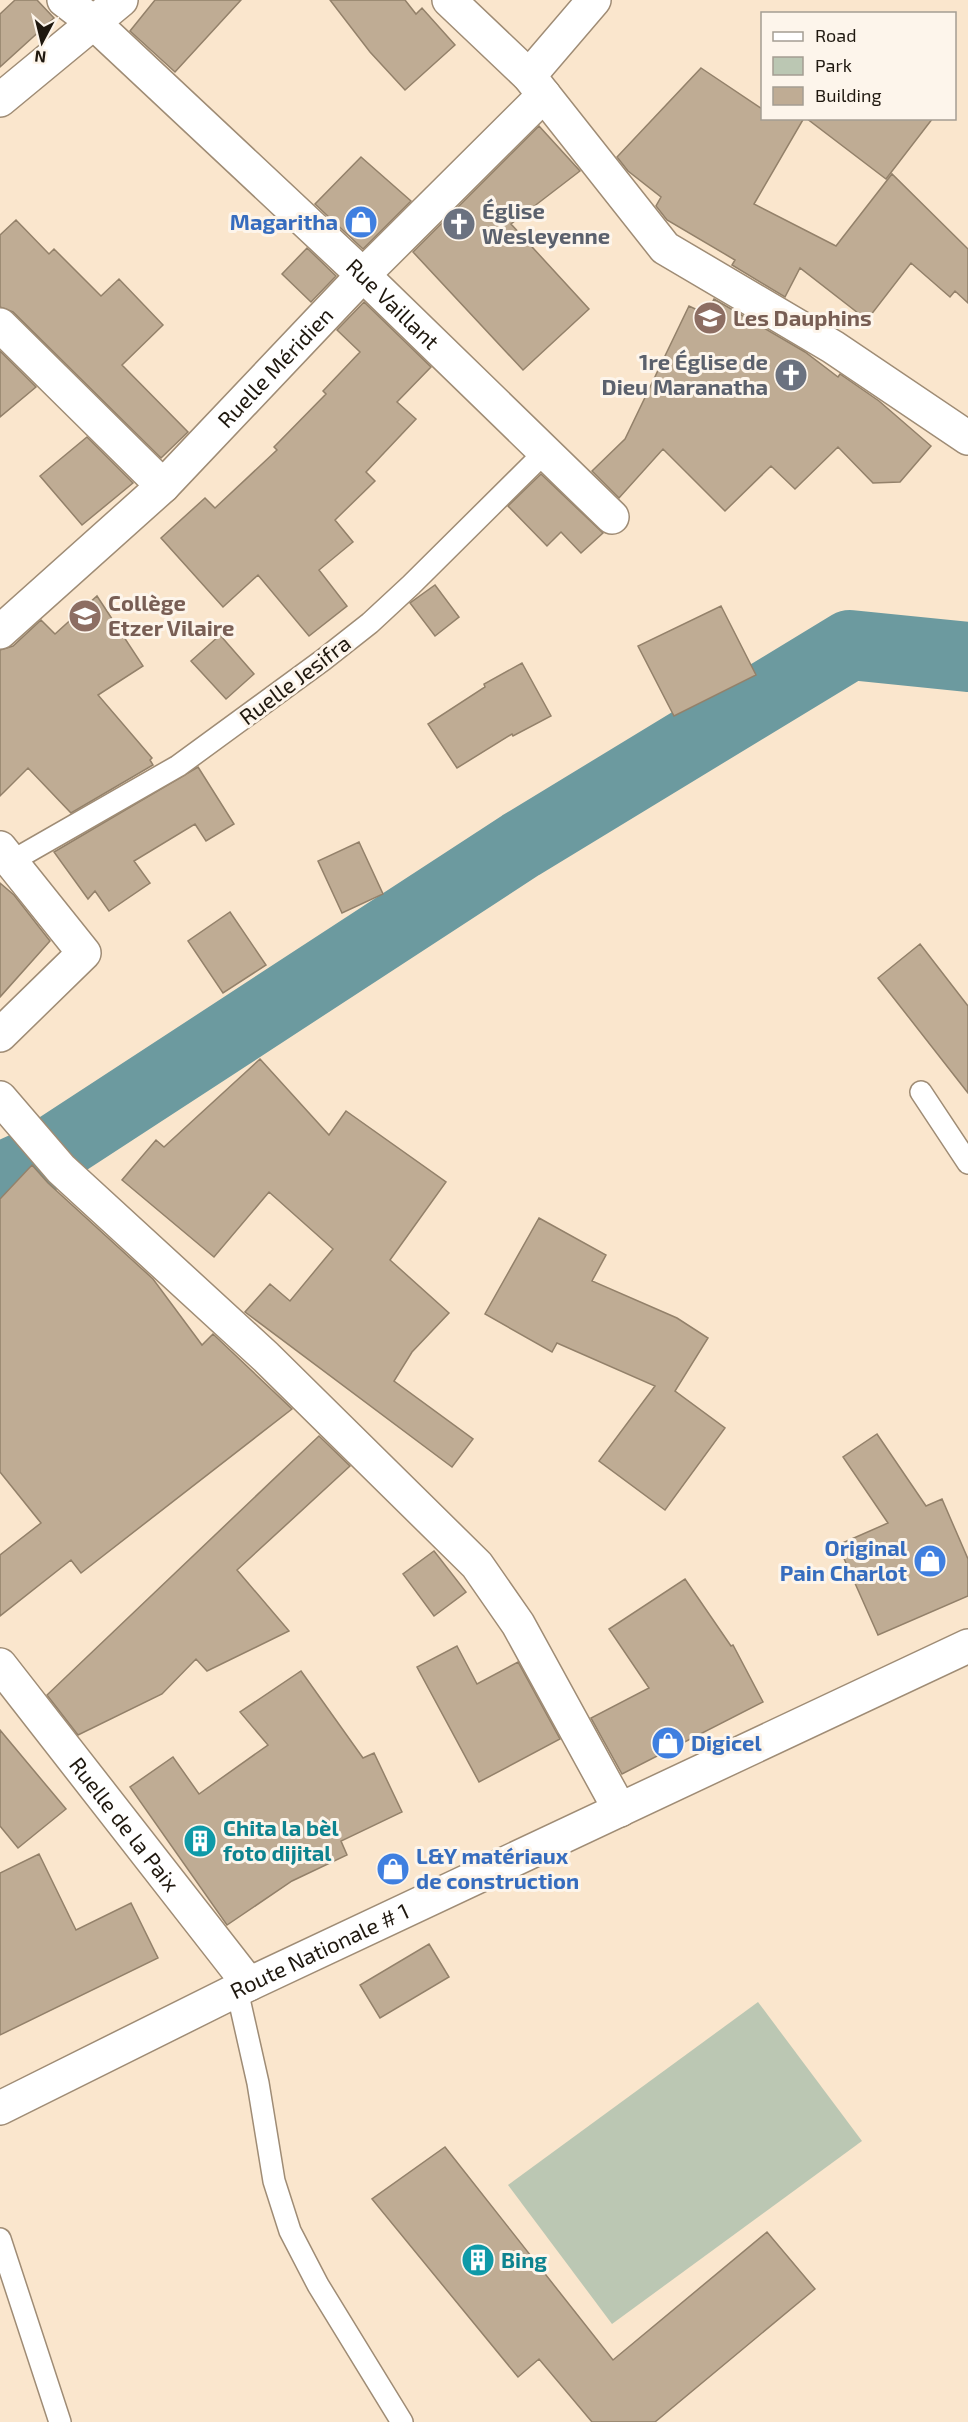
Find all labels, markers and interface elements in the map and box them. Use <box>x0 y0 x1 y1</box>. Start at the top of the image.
north arrow <box>12 12 72 72</box>
legend <box>761 12 956 120</box>
text: Road <box>815 24 856 46</box>
text: N <box>33 47 47 68</box>
text: Park <box>815 54 852 76</box>
text: Building <box>815 84 882 106</box>
place label: Église Wesleyenne <box>482 197 610 249</box>
shop icon: Magaritha <box>343 204 379 240</box>
church icon: Église Wesleyenne <box>441 206 477 242</box>
place label: Magaritha <box>230 208 338 234</box>
street label: Rue Vaillant <box>342 253 445 354</box>
school or university icon: Les Dauphins <box>692 300 728 336</box>
street label: Ruelle Méridien <box>211 301 338 432</box>
place label: Les Dauphins <box>733 304 872 330</box>
place label: 1re Église de Dieu Maranatha <box>602 348 768 399</box>
church icon: 1re Église de Dieu Maranatha <box>773 357 809 393</box>
place label: Collège Etzer Vilaire <box>108 589 234 640</box>
school or university icon: Collège Etzer Vilaire <box>67 598 103 634</box>
street label: Ruelle Jesifra <box>234 629 355 729</box>
place label: Original Pain Charlot <box>780 1534 908 1585</box>
shop icon: Original Pain Charlot <box>912 1543 948 1579</box>
shop icon: Digicel <box>650 1725 686 1761</box>
place label: Digicel <box>691 1729 762 1755</box>
street label: Ruelle de la Paix <box>65 1751 186 1896</box>
place label: Chita la bèl foto dijital <box>223 1814 340 1865</box>
building icon: Chita la bèl foto dijital <box>182 1823 218 1859</box>
place label: L&Y matériaux de construction <box>416 1842 579 1893</box>
shop icon: L&Y matériaux de construction <box>375 1851 411 1887</box>
street label: Route Nationale # 1 <box>225 1897 413 2003</box>
building icon: Bing <box>460 2242 496 2278</box>
place label: Bing <box>501 2246 547 2272</box>

